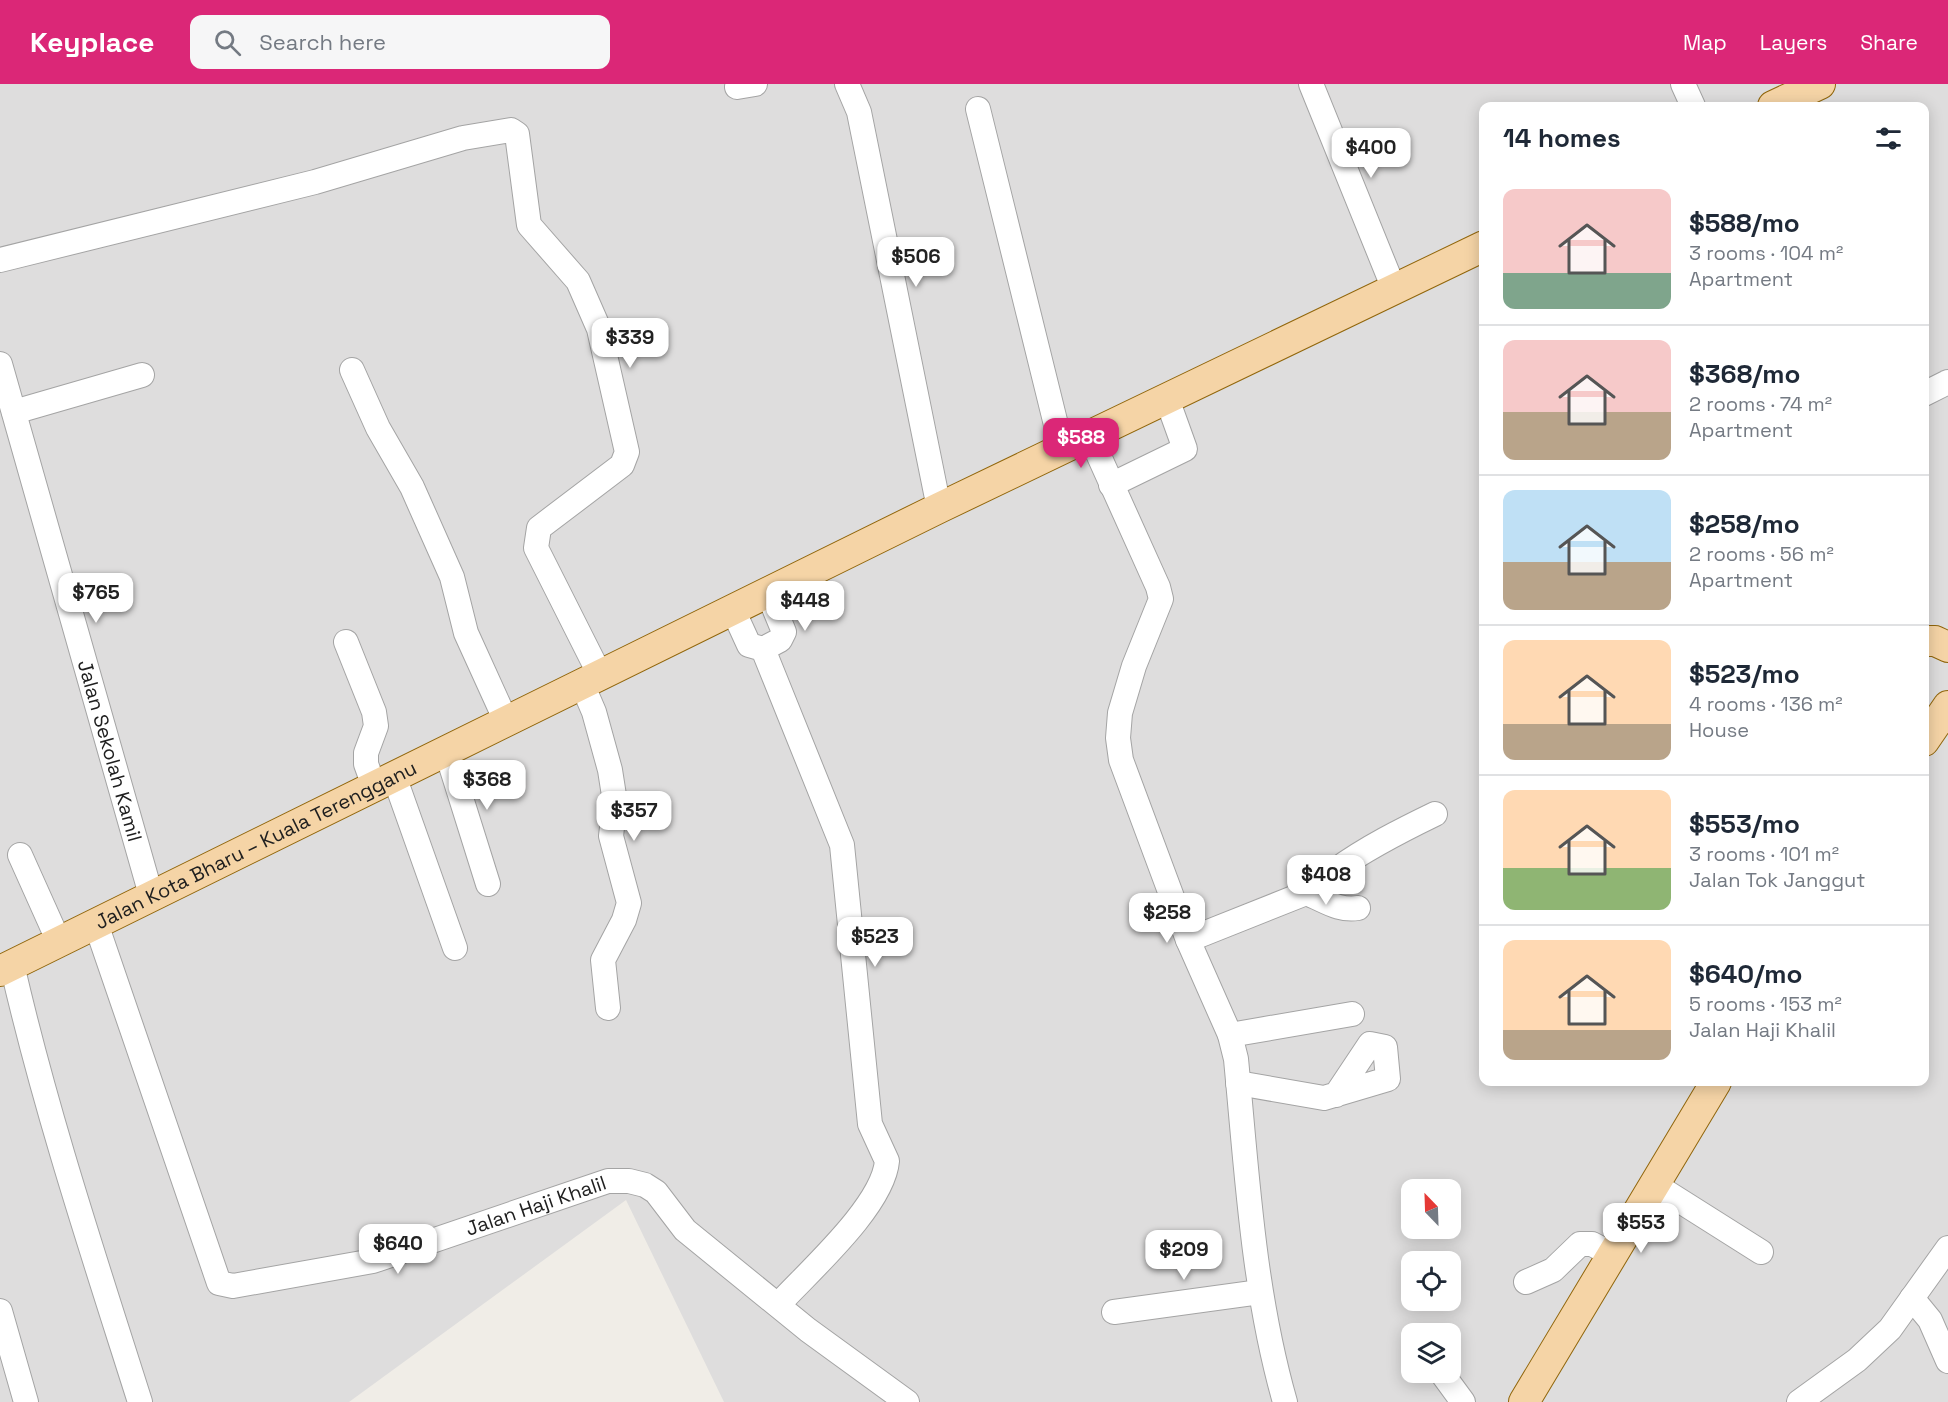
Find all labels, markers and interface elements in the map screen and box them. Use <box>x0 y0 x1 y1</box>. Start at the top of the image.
search box <box>190 15 610 69</box>
text: Keyplace <box>30 24 154 60</box>
icon: search <box>211 26 244 59</box>
text: Search here <box>259 28 386 56</box>
text: Map <box>1683 29 1727 56</box>
text: Layers <box>1760 29 1827 56</box>
text: Share <box>1860 29 1918 56</box>
text: 14 homes <box>1503 121 1621 155</box>
icon: filters <box>1872 122 1905 155</box>
pin: $400 <box>1335 128 1407 179</box>
text: $400 <box>1346 134 1396 160</box>
text: $588/mo <box>1689 206 1800 240</box>
icon: home <box>1551 213 1623 285</box>
pin: $506 <box>880 237 952 288</box>
text: 3 rooms · 104 m² <box>1689 240 1843 266</box>
text: $506 <box>891 243 941 269</box>
text: Apartment <box>1689 266 1793 292</box>
pin: $339 <box>594 318 666 369</box>
text: $339 <box>606 324 654 350</box>
text: $368/mo <box>1689 357 1800 391</box>
icon: home <box>1551 364 1623 436</box>
text: 2 rooms · 74 m² <box>1689 391 1832 417</box>
text: Apartment <box>1689 417 1793 443</box>
pin: $588 <box>1045 418 1117 469</box>
text: $588 <box>1057 424 1105 450</box>
text: $258/mo <box>1689 507 1800 541</box>
icon: home <box>1551 514 1623 586</box>
text: 2 rooms · 56 m² <box>1689 541 1834 567</box>
text: Apartment <box>1689 567 1793 593</box>
pin: $765 <box>60 573 132 624</box>
text: $765 <box>72 579 120 605</box>
pin: $448 <box>769 581 841 632</box>
text: $448 <box>780 587 830 613</box>
street label: Jalan Sekolah Kamil <box>72 657 148 845</box>
text: $523/mo <box>1689 657 1800 691</box>
icon: home <box>1551 664 1623 736</box>
text: 4 rooms · 136 m² <box>1689 691 1843 717</box>
text: House <box>1689 717 1749 743</box>
street label: Jalan Kota Bharu – Kuala Terengganu <box>90 755 421 935</box>
pin: $368 <box>451 760 523 811</box>
text: $368 <box>463 766 511 792</box>
pin: $357 <box>598 791 670 842</box>
text: $357 <box>610 797 658 823</box>
text: $553/mo <box>1689 807 1800 841</box>
icon: home <box>1551 814 1623 886</box>
text: 3 rooms · 101 m² <box>1689 841 1839 867</box>
pin: $408 <box>1290 855 1362 906</box>
text: $408 <box>1301 861 1351 887</box>
text: Jalan Tok Janggut <box>1689 867 1865 893</box>
pin: $258 <box>1131 893 1203 944</box>
text: $258 <box>1143 899 1191 925</box>
pin: $523 <box>839 917 911 968</box>
text: $523 <box>851 923 899 949</box>
text: $640/mo <box>1689 957 1802 991</box>
icon: home <box>1551 964 1623 1036</box>
text: 5 rooms · 153 m² <box>1689 991 1842 1017</box>
text: Jalan Haji Khalil <box>1689 1017 1836 1043</box>
street label: Jalan Haji Khalil <box>462 1170 610 1242</box>
north arrow <box>1401 1179 1461 1239</box>
map controls <box>1401 1179 1461 1383</box>
pin: $553 <box>1605 1203 1677 1254</box>
text: $553 <box>1617 1209 1665 1235</box>
pin: $640 <box>362 1224 434 1275</box>
text: $640 <box>373 1230 423 1256</box>
pin: $209 <box>1148 1230 1220 1281</box>
text: $209 <box>1159 1236 1209 1262</box>
button: locate <box>1401 1251 1461 1311</box>
button: layers <box>1401 1323 1461 1383</box>

